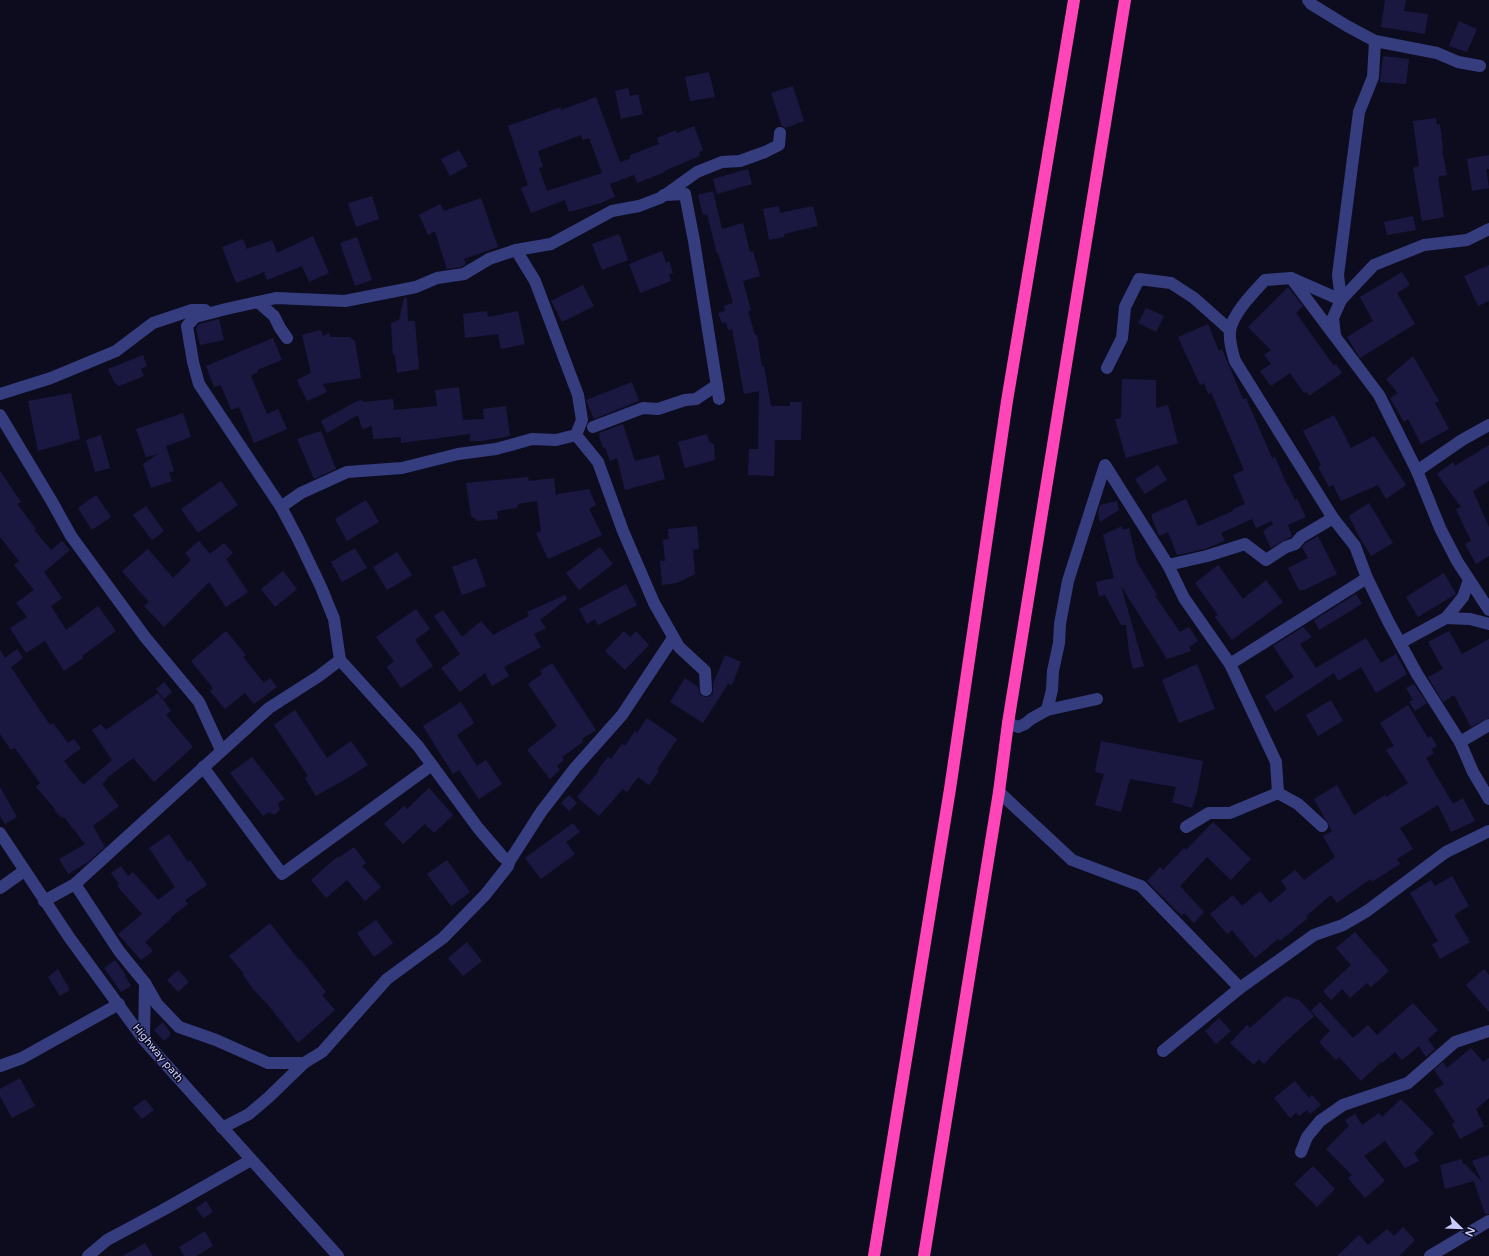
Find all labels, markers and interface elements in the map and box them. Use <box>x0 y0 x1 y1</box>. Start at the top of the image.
street label: Highway path <box>130 1021 186 1085</box>
north arrow <box>1441 1208 1481 1248</box>
text: N <box>1462 1225 1477 1238</box>

